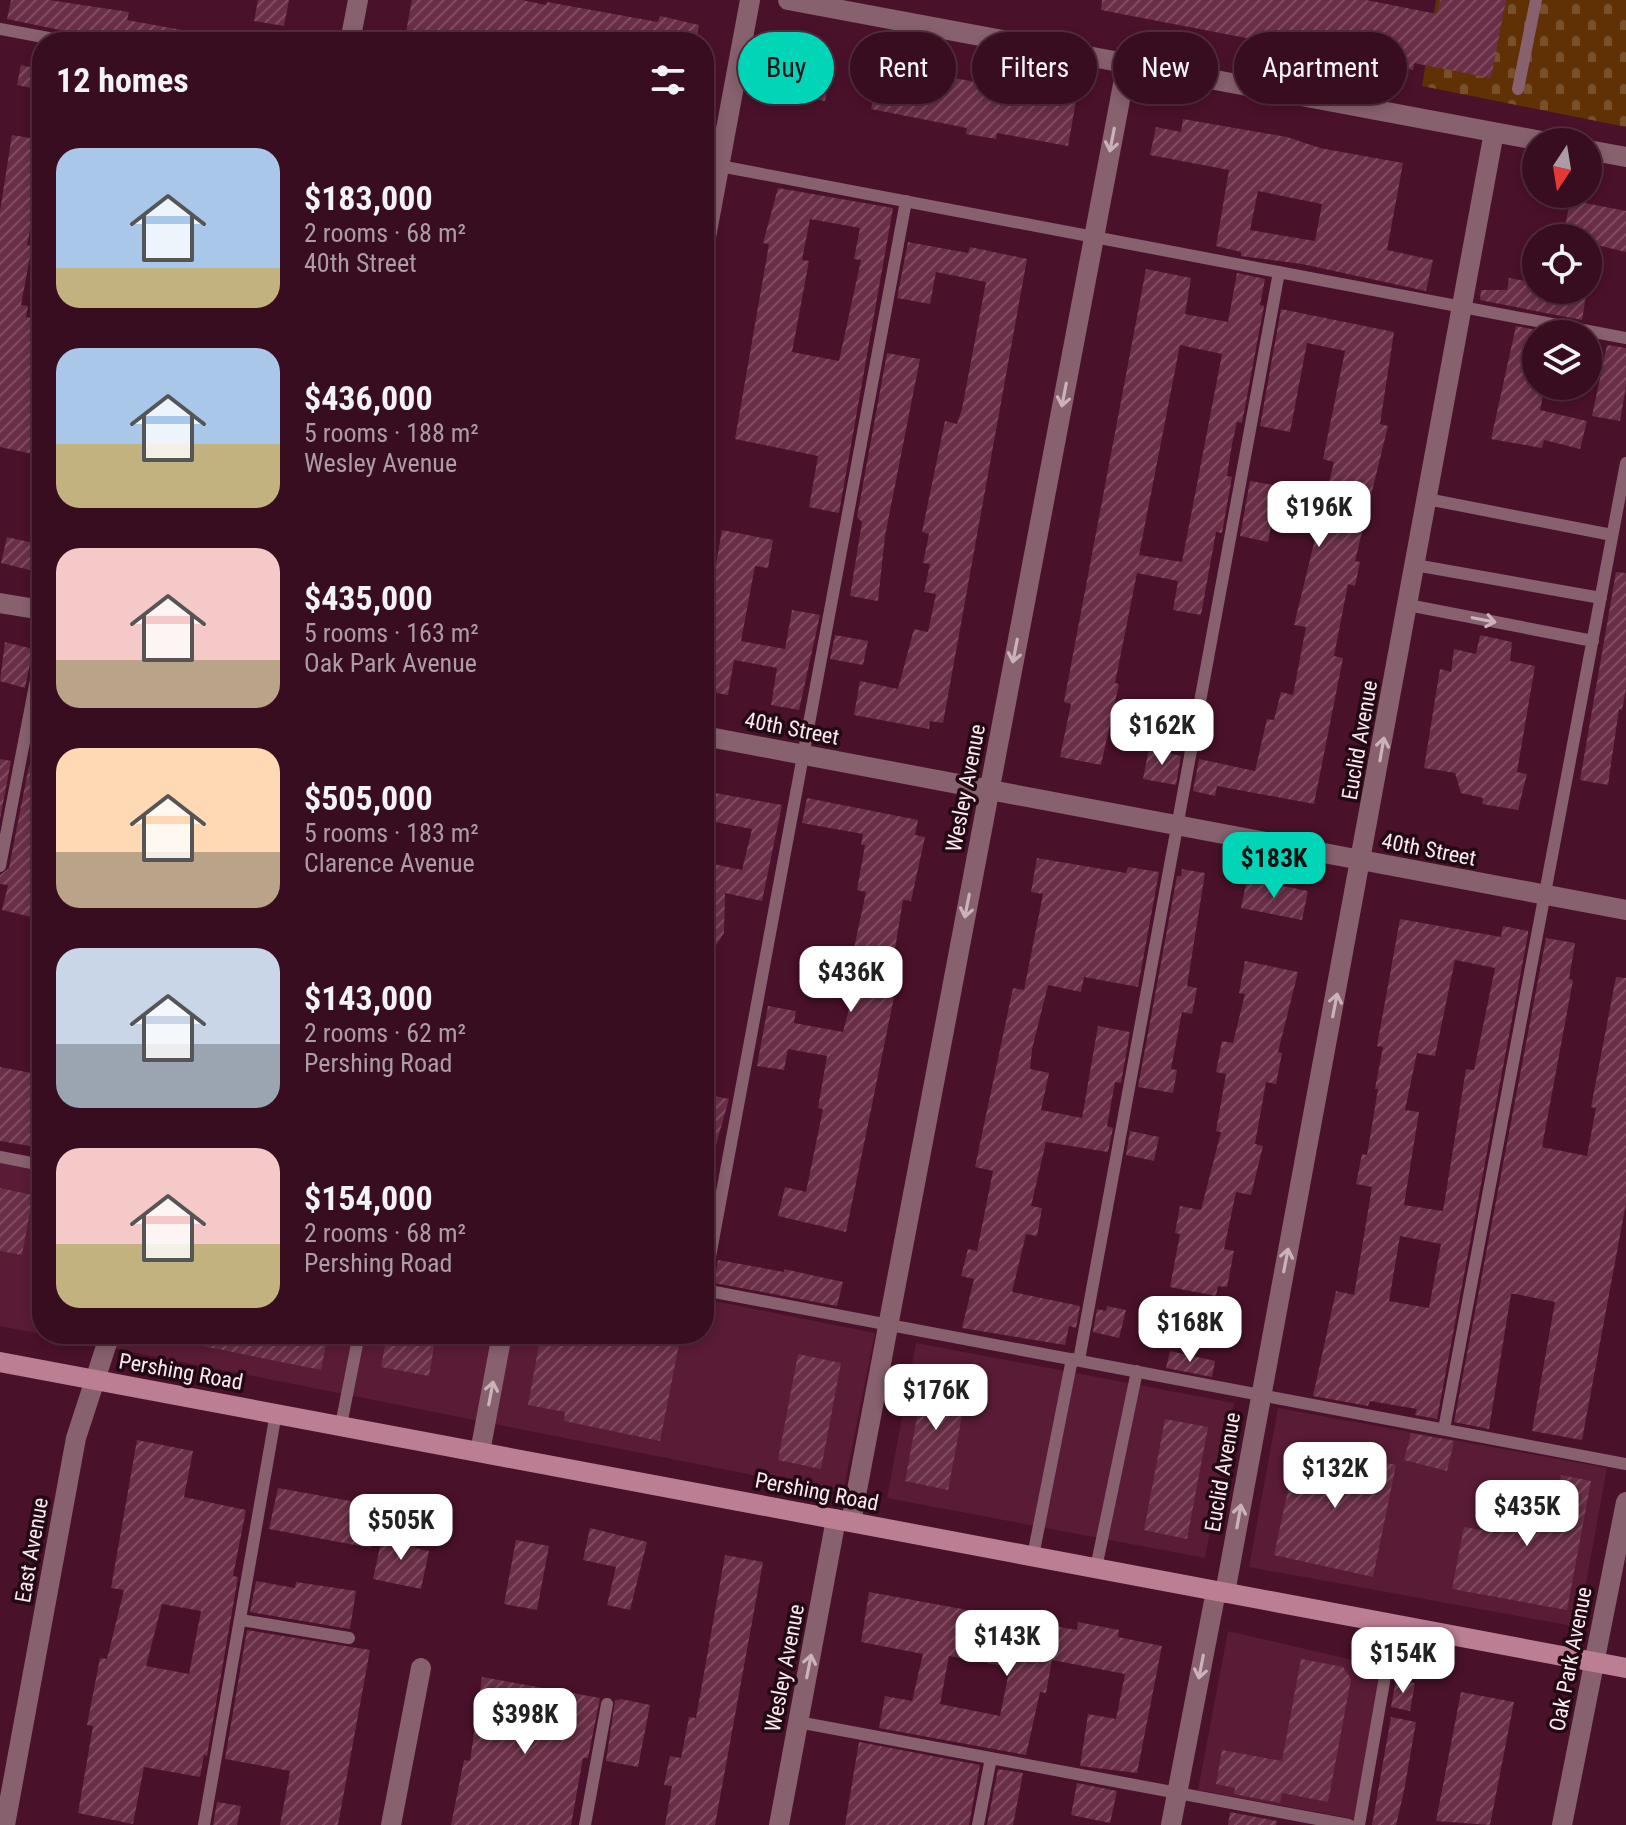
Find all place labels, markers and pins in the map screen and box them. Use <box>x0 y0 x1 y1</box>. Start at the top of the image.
pin: $196K <box>1263 481 1375 549</box>
pin: $162K <box>1106 699 1218 767</box>
pin: $183K <box>1218 832 1330 900</box>
pin: $436K <box>795 946 907 1014</box>
pin: $168K <box>1134 1296 1246 1364</box>
pin: $176K <box>880 1364 992 1432</box>
pin: $132K <box>1279 1442 1391 1510</box>
pin: $435K <box>1471 1480 1583 1548</box>
pin: $505K <box>345 1494 457 1562</box>
pin: $143K <box>951 1610 1063 1678</box>
pin: $154K <box>1347 1627 1459 1695</box>
pin: $398K <box>469 1688 581 1756</box>

